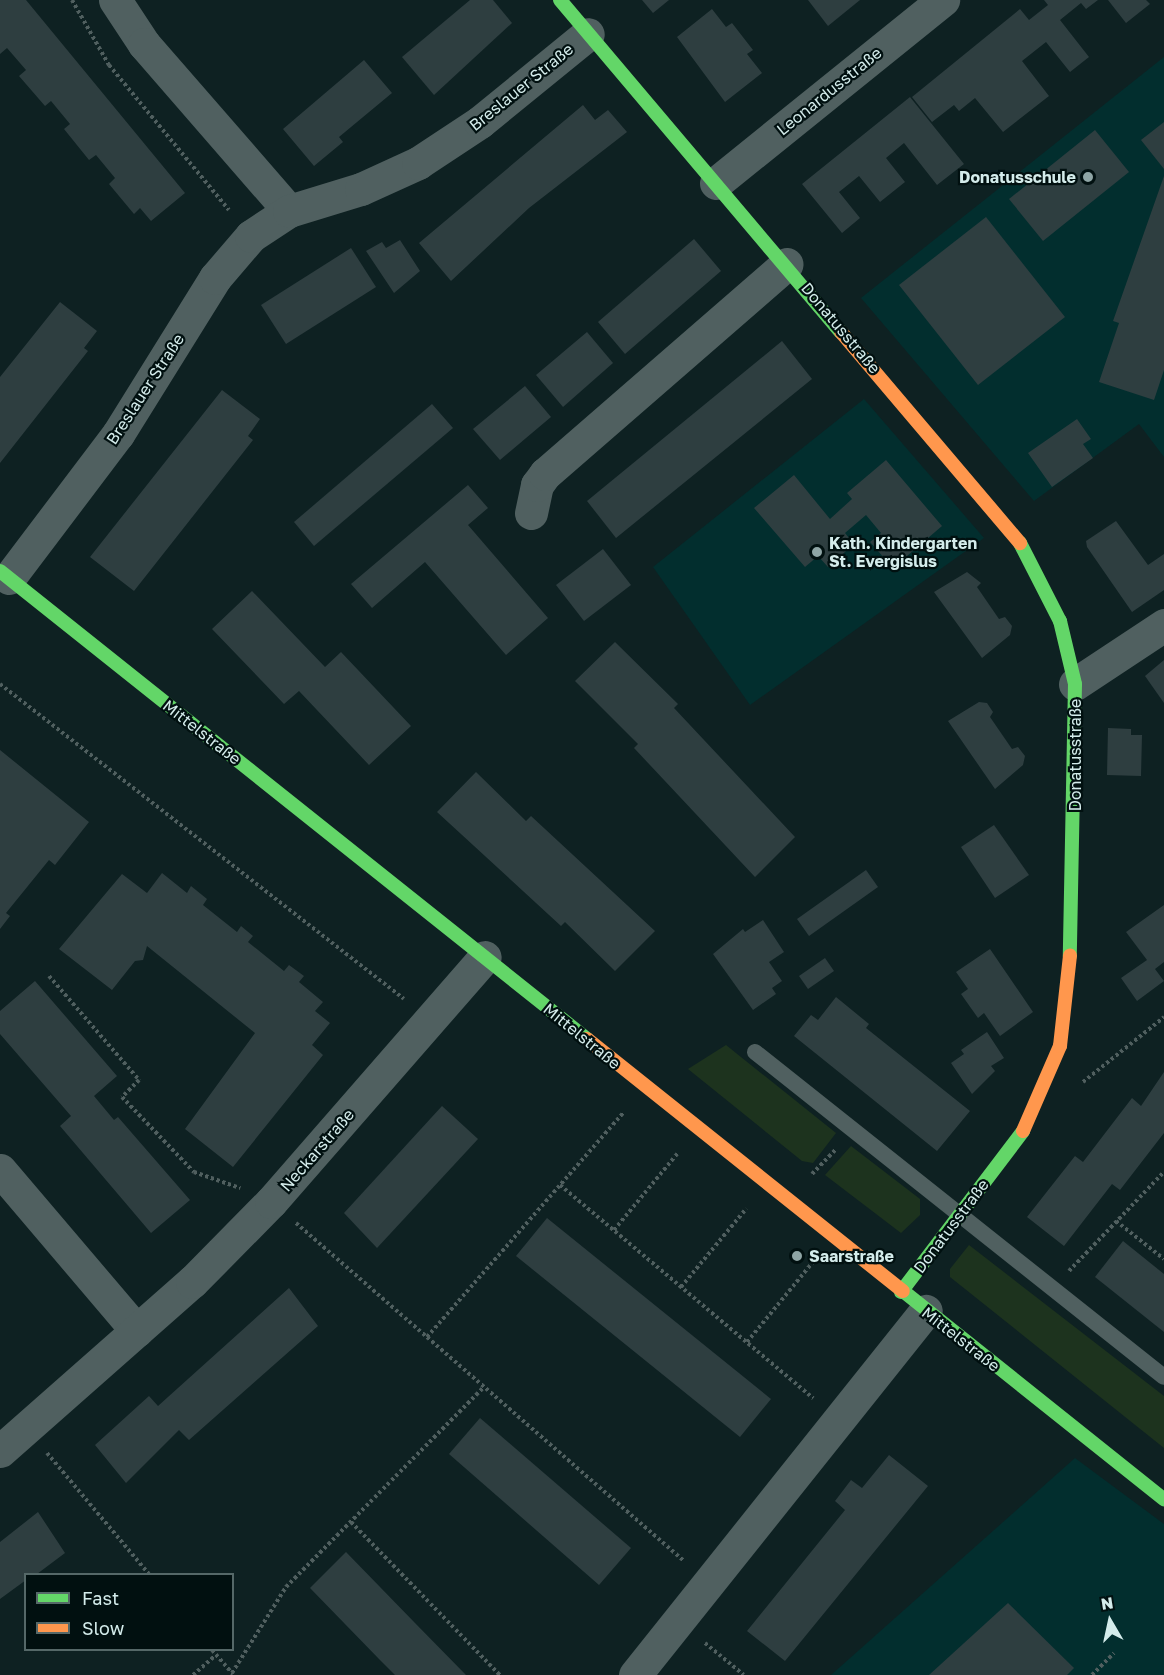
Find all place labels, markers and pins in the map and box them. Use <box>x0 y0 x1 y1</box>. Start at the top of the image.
place label: Donatusschule <box>959 167 1076 187</box>
marker: Donatusschule <box>1081 170 1095 184</box>
place label: Kath. Kindergarten St. Evergislus <box>829 533 977 571</box>
marker: Kath. Kindergarten St. Evergislus <box>810 545 824 559</box>
place label: Saarstraße <box>809 1246 894 1266</box>
marker: Saarstraße <box>790 1249 804 1263</box>

